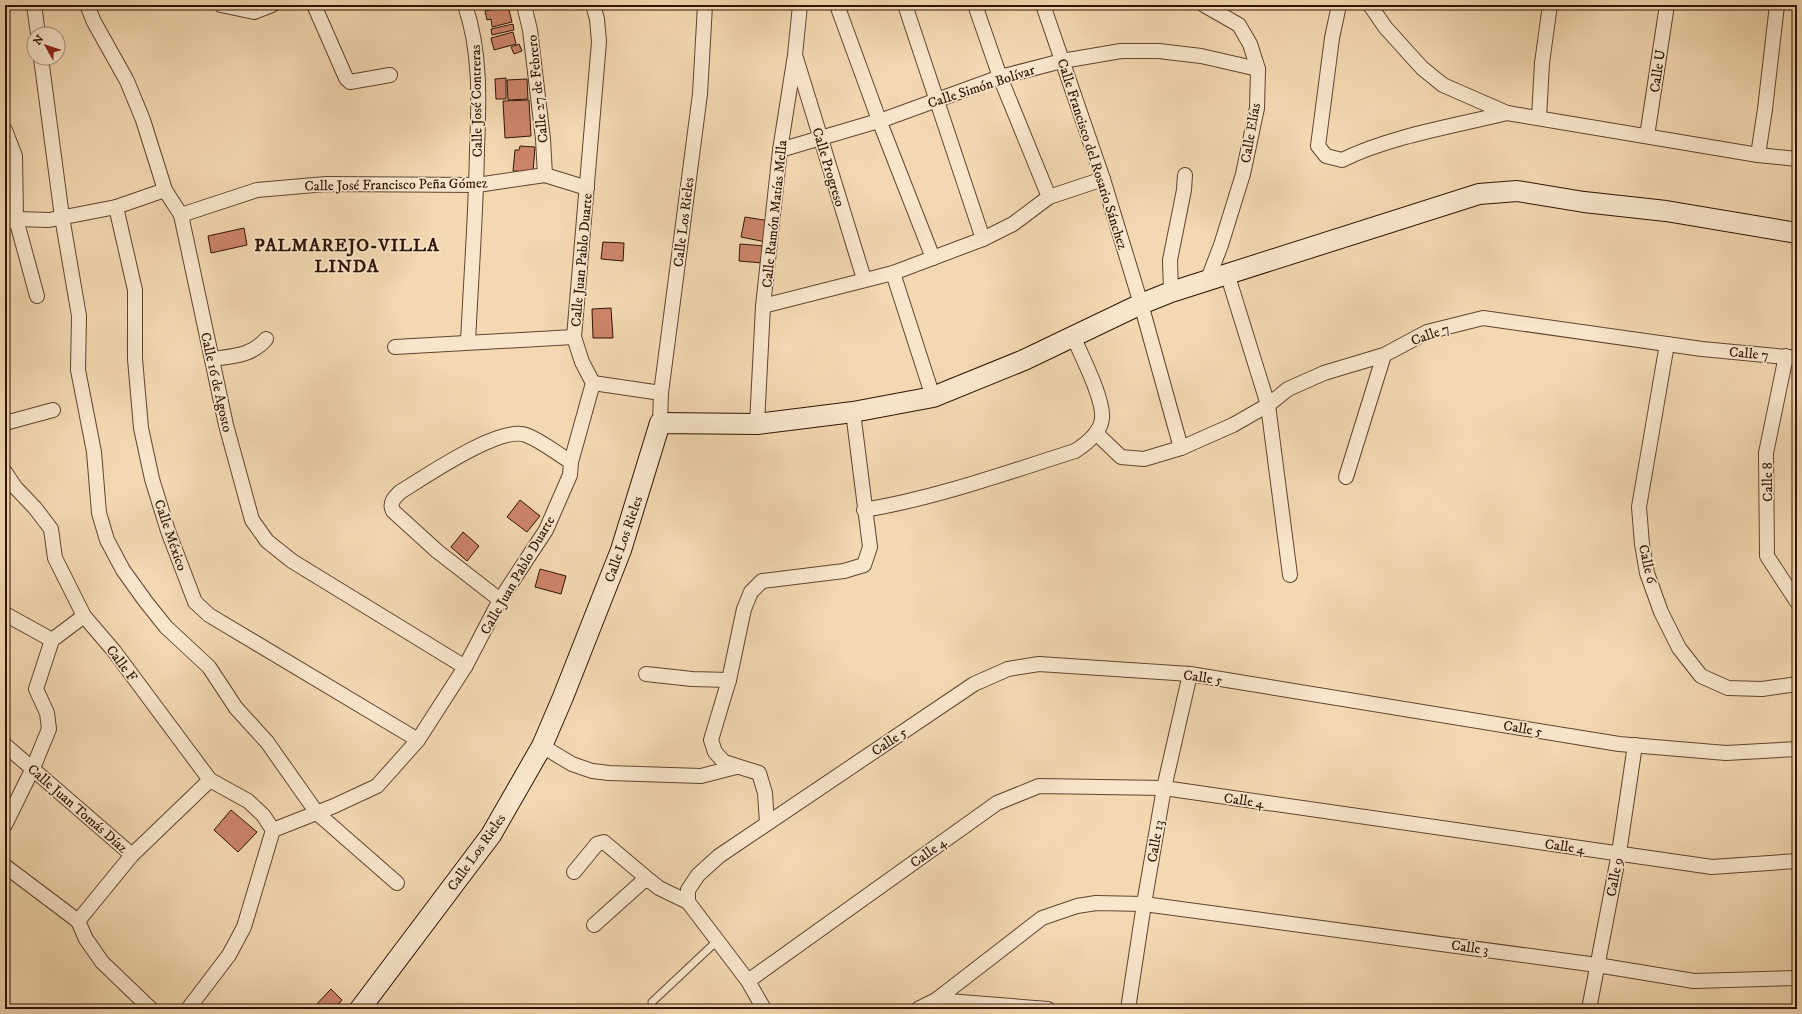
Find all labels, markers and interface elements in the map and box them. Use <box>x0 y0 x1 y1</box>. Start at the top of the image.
north arrow <box>26 26 66 66</box>
text: N <box>31 32 47 48</box>
street label: Calle 27 de Febrero <box>523 34 553 144</box>
street label: Calle José Contreras <box>467 44 487 157</box>
street label: Calle U <box>1646 48 1670 94</box>
street label: Calle Francisco del Rosario Sánchez <box>1053 56 1132 252</box>
street label: Calle Simón Bolívar <box>925 61 1038 113</box>
street label: Calle Elías <box>1237 101 1265 165</box>
street label: Calle Progreso <box>807 126 849 209</box>
street label: Calle Ramón Matías Mella <box>758 139 792 289</box>
street label: Calle José Francisco Peña Gómez <box>304 174 488 196</box>
street label: Calle Los Rieles <box>670 176 698 268</box>
street label: Calle Juan Pablo Duarte <box>567 192 597 328</box>
district label: PALMAREJO-VILLA LINDA <box>254 235 440 278</box>
street label: Calle 7 <box>1409 320 1452 350</box>
street label: Calle 16 de Agosto <box>196 330 236 434</box>
street label: Calle 7 <box>1728 343 1770 365</box>
street label: Calle 8 <box>1759 462 1777 502</box>
street label: Calle Los Rieles <box>601 493 647 585</box>
street label: Calle México <box>149 497 191 573</box>
street label: Calle Juan Pablo Duarte <box>477 513 559 638</box>
street label: Calle 6 <box>1634 543 1660 586</box>
street label: Calle F <box>102 642 141 686</box>
street label: Calle 5 <box>1182 666 1224 690</box>
street label: Calle 5 <box>1502 717 1544 741</box>
street label: Calle 5 <box>868 723 911 760</box>
street label: Calle Juan Tomás Díaz <box>24 760 131 857</box>
street label: Calle 4 <box>1223 789 1266 813</box>
street label: Calle Los Rieles <box>444 810 510 895</box>
street label: Calle 13 <box>1143 819 1169 864</box>
street label: Calle 4 <box>907 833 951 872</box>
street label: Calle 4 <box>1544 835 1587 859</box>
street label: Calle 9 <box>1602 856 1628 898</box>
street label: Calle 3 <box>1450 936 1490 960</box>

